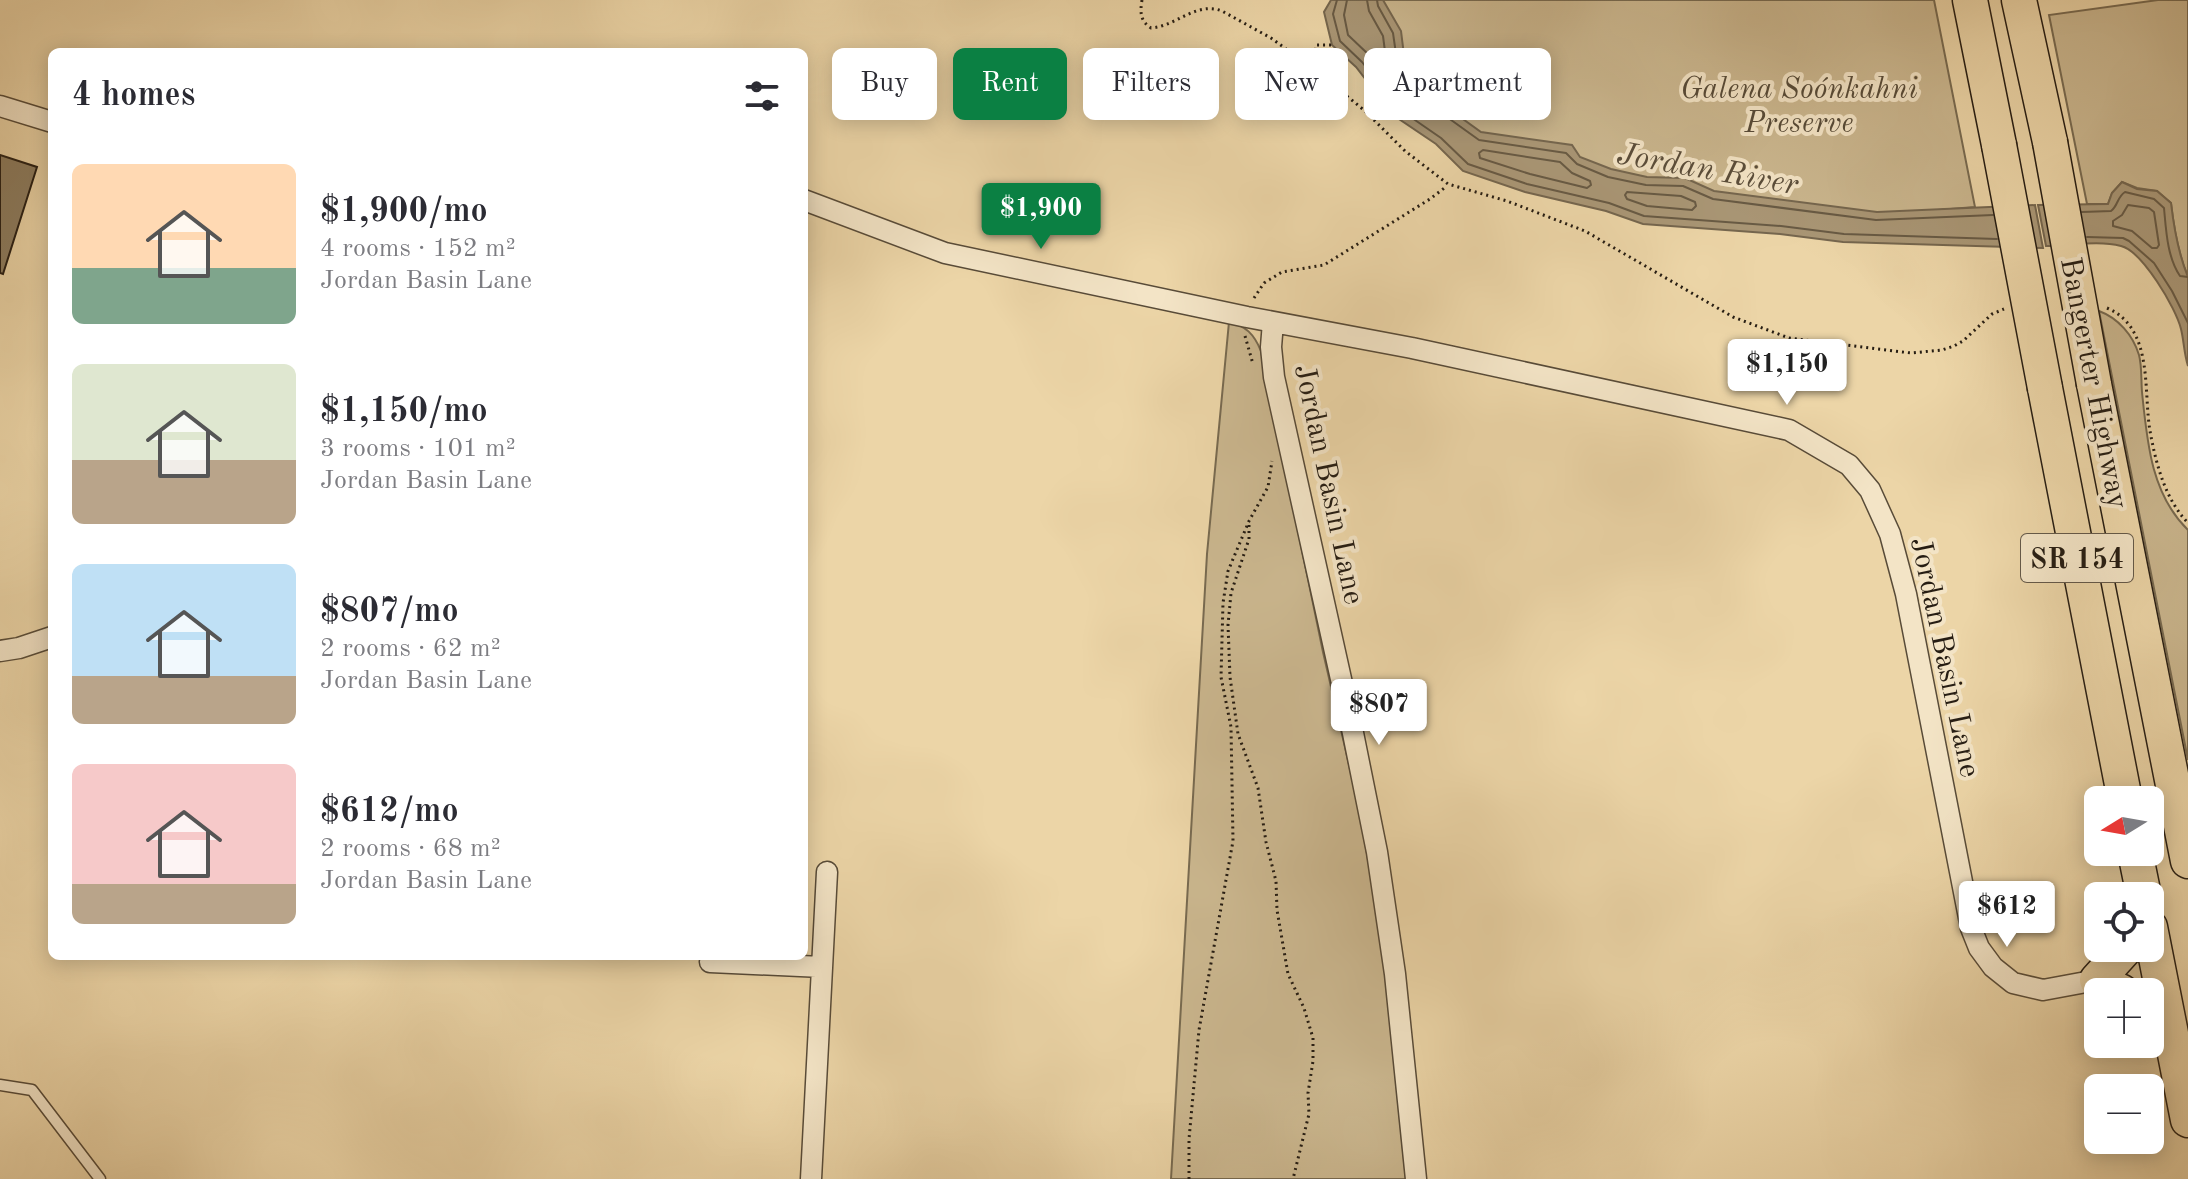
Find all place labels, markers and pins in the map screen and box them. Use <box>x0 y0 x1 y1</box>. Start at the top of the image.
pin: $1,900 <box>976 183 1106 251</box>
pin: $1,150 <box>1722 339 1852 407</box>
pin: $807 <box>1332 679 1426 747</box>
pin: $612 <box>1960 881 2054 949</box>

